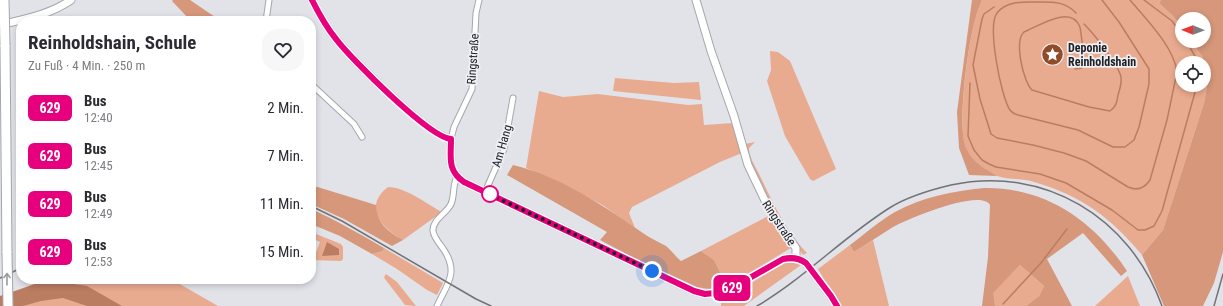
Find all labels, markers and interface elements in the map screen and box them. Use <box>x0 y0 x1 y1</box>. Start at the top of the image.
north arrow <box>1175 12 1211 48</box>
map controls <box>1175 12 1211 92</box>
button: heart <box>262 29 304 71</box>
text: Reinholdshain, Schule <box>28 31 196 54</box>
street label: Ringstraße <box>464 33 482 85</box>
place label: Deponie Reinholdshain <box>1068 41 1136 69</box>
place icon: Deponie Reinholdshain <box>1040 42 1066 68</box>
button: locate <box>1175 56 1211 92</box>
text: Zu Fuß · 4 Min. · 250 m <box>28 58 145 73</box>
text: Bus <box>84 92 107 110</box>
text: 2 Min. <box>267 99 304 117</box>
text: 629 <box>39 100 61 116</box>
text: 12:40 <box>84 110 113 125</box>
street label: Am Hang <box>489 123 515 169</box>
text: Bus <box>84 140 107 158</box>
text: 7 Min. <box>267 147 304 165</box>
text: 629 <box>39 148 61 164</box>
text: 12:45 <box>84 158 113 173</box>
unlabelled marker <box>481 185 499 203</box>
text: Bus <box>84 188 107 206</box>
text: 11 Min. <box>260 195 304 213</box>
text: 629 <box>39 196 61 212</box>
street label: Ringstraße <box>759 198 799 248</box>
text: 12:49 <box>84 206 113 221</box>
text: Bus <box>84 236 107 254</box>
text: 15 Min. <box>260 243 304 261</box>
text: 629 <box>39 244 61 260</box>
text: 12:53 <box>84 254 113 269</box>
your location <box>642 261 662 281</box>
one-way arrow <box>4 273 11 286</box>
line badge: 629 <box>709 275 755 301</box>
text: 629 <box>721 280 743 296</box>

